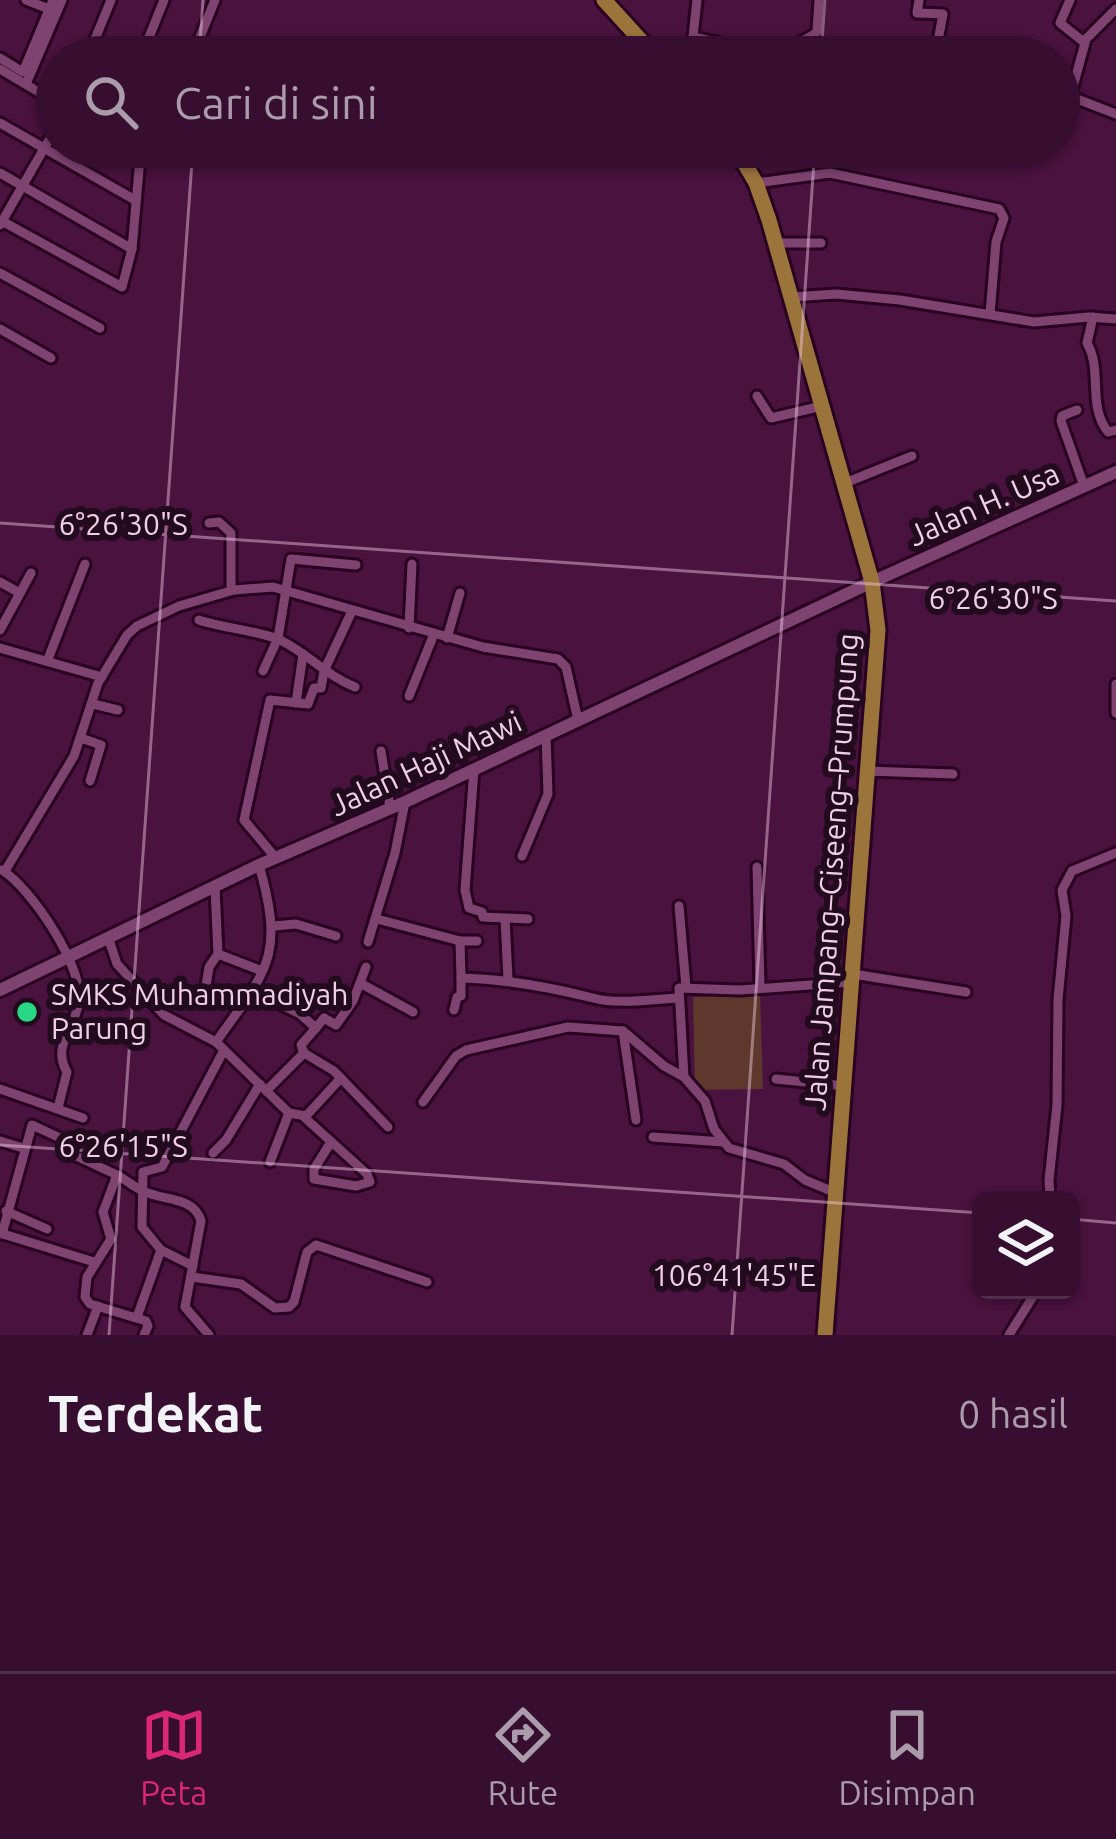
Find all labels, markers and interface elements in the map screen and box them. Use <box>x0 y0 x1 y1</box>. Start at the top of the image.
search box <box>36 36 1080 168</box>
icon: search <box>78 69 144 135</box>
text: Cari di sini <box>174 77 378 128</box>
street label: Jalan H. Usa <box>903 456 1064 552</box>
text: 6°26'30"S <box>58 507 188 541</box>
text: 6°26'30"S <box>928 581 1058 615</box>
street label: Jalan Jampang–Ciseeng–Prumpung <box>797 632 865 1112</box>
street label: Jalan Haji Mawi <box>324 704 527 822</box>
place label: SMKS Muhammadiyah Parung <box>51 977 348 1045</box>
marker: SMKS Muhammadiyah Parung <box>14 999 40 1025</box>
text: 6°26'15"S <box>58 1129 188 1163</box>
map controls <box>972 1191 1080 1299</box>
button: layers <box>972 1191 1080 1299</box>
text: 106°41'45"E <box>652 1258 816 1292</box>
text: Terdekat <box>48 1384 263 1442</box>
text: 0 hasil <box>958 1392 1068 1435</box>
tab: Peta <box>140 1702 207 1811</box>
tab: Rute <box>488 1702 558 1811</box>
tab: Disimpan <box>839 1702 976 1811</box>

